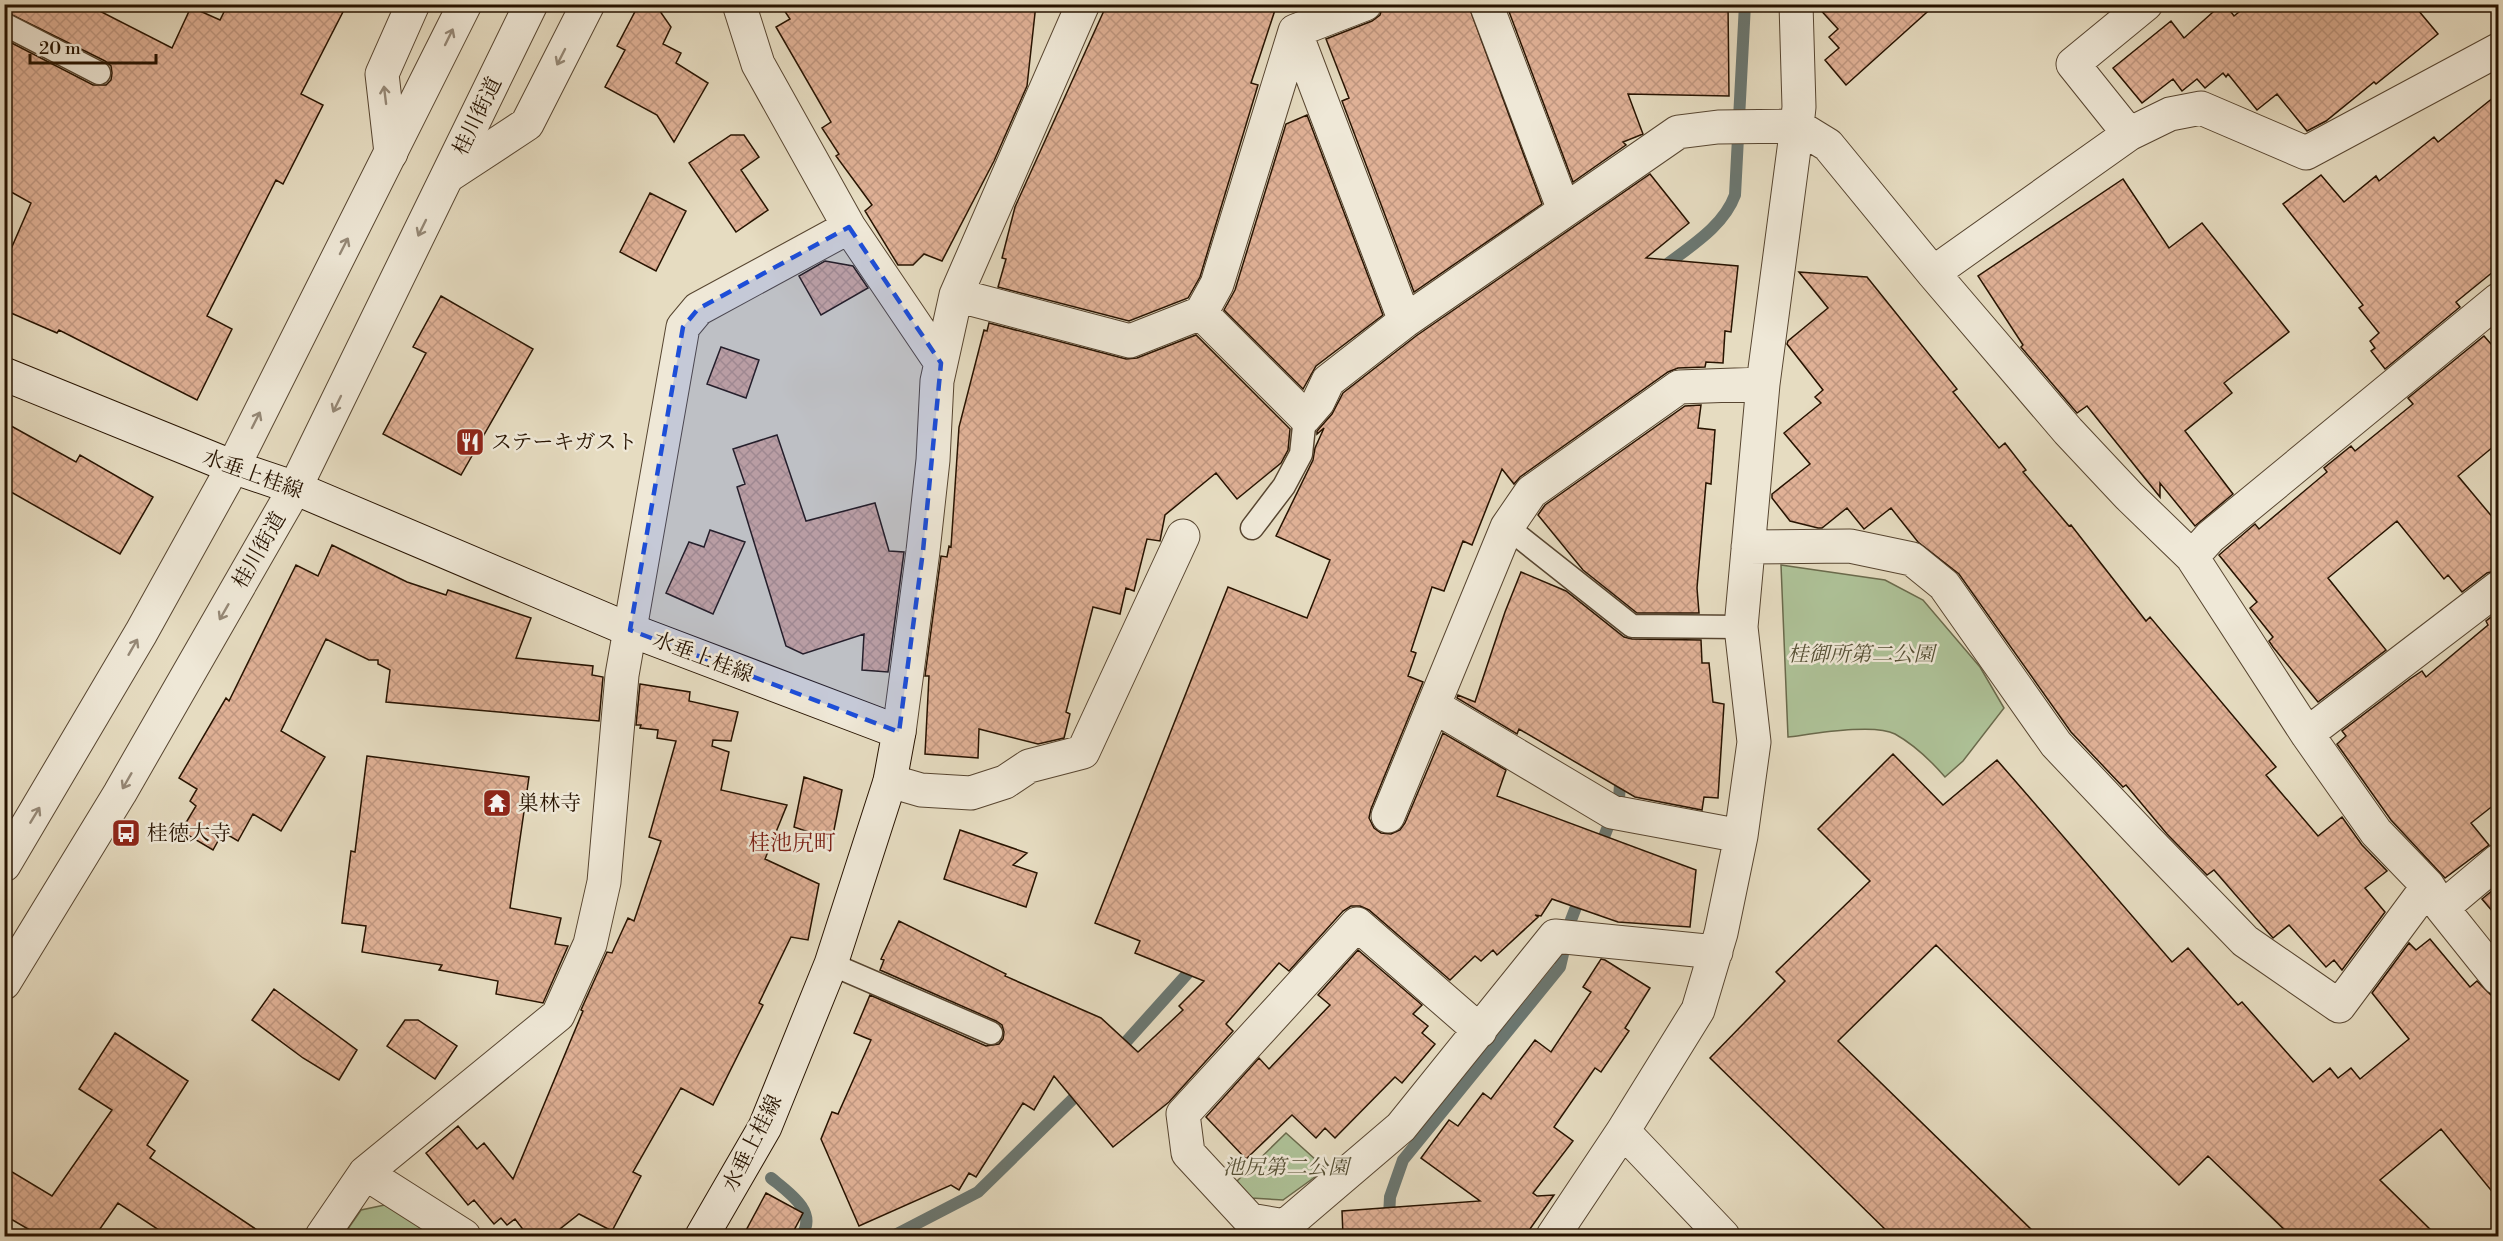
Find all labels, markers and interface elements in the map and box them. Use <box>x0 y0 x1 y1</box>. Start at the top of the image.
scale bar <box>30 27 156 65</box>
one-way arrow <box>443 28 455 46</box>
text: 20 m <box>39 37 81 60</box>
one-way arrow <box>555 47 567 65</box>
street label: 桂川街道 <box>448 73 508 160</box>
one-way arrow <box>379 85 390 105</box>
one-way arrow <box>416 219 428 237</box>
one-way arrow <box>339 237 350 255</box>
one-way arrow <box>330 394 342 412</box>
one-way arrow <box>251 411 263 429</box>
restaurant icon: ステーキガスト <box>454 426 486 458</box>
place label: ステーキガスト <box>491 430 638 456</box>
street label: 水垂上桂線 <box>199 445 306 505</box>
street label: 桂川街道 <box>228 508 292 593</box>
one-way arrow <box>218 603 230 620</box>
street label: 水垂上桂線 <box>649 627 756 689</box>
one-way arrow <box>128 639 140 656</box>
park label: 桂御所第二公園 <box>1788 642 1937 668</box>
one-way arrow <box>121 772 133 789</box>
temple icon: 巣林寺 <box>481 787 513 819</box>
place label: 巣林寺 <box>518 791 581 817</box>
one-way arrow <box>29 807 41 824</box>
bus stop icon: 桂徳大寺 <box>110 817 142 849</box>
place label: 桂徳大寺 <box>147 821 231 847</box>
district label: 桂池尻町 <box>748 830 836 857</box>
street label: 水垂上桂線 <box>717 1091 788 1196</box>
park label: 池尻第二公園 <box>1223 1155 1352 1181</box>

